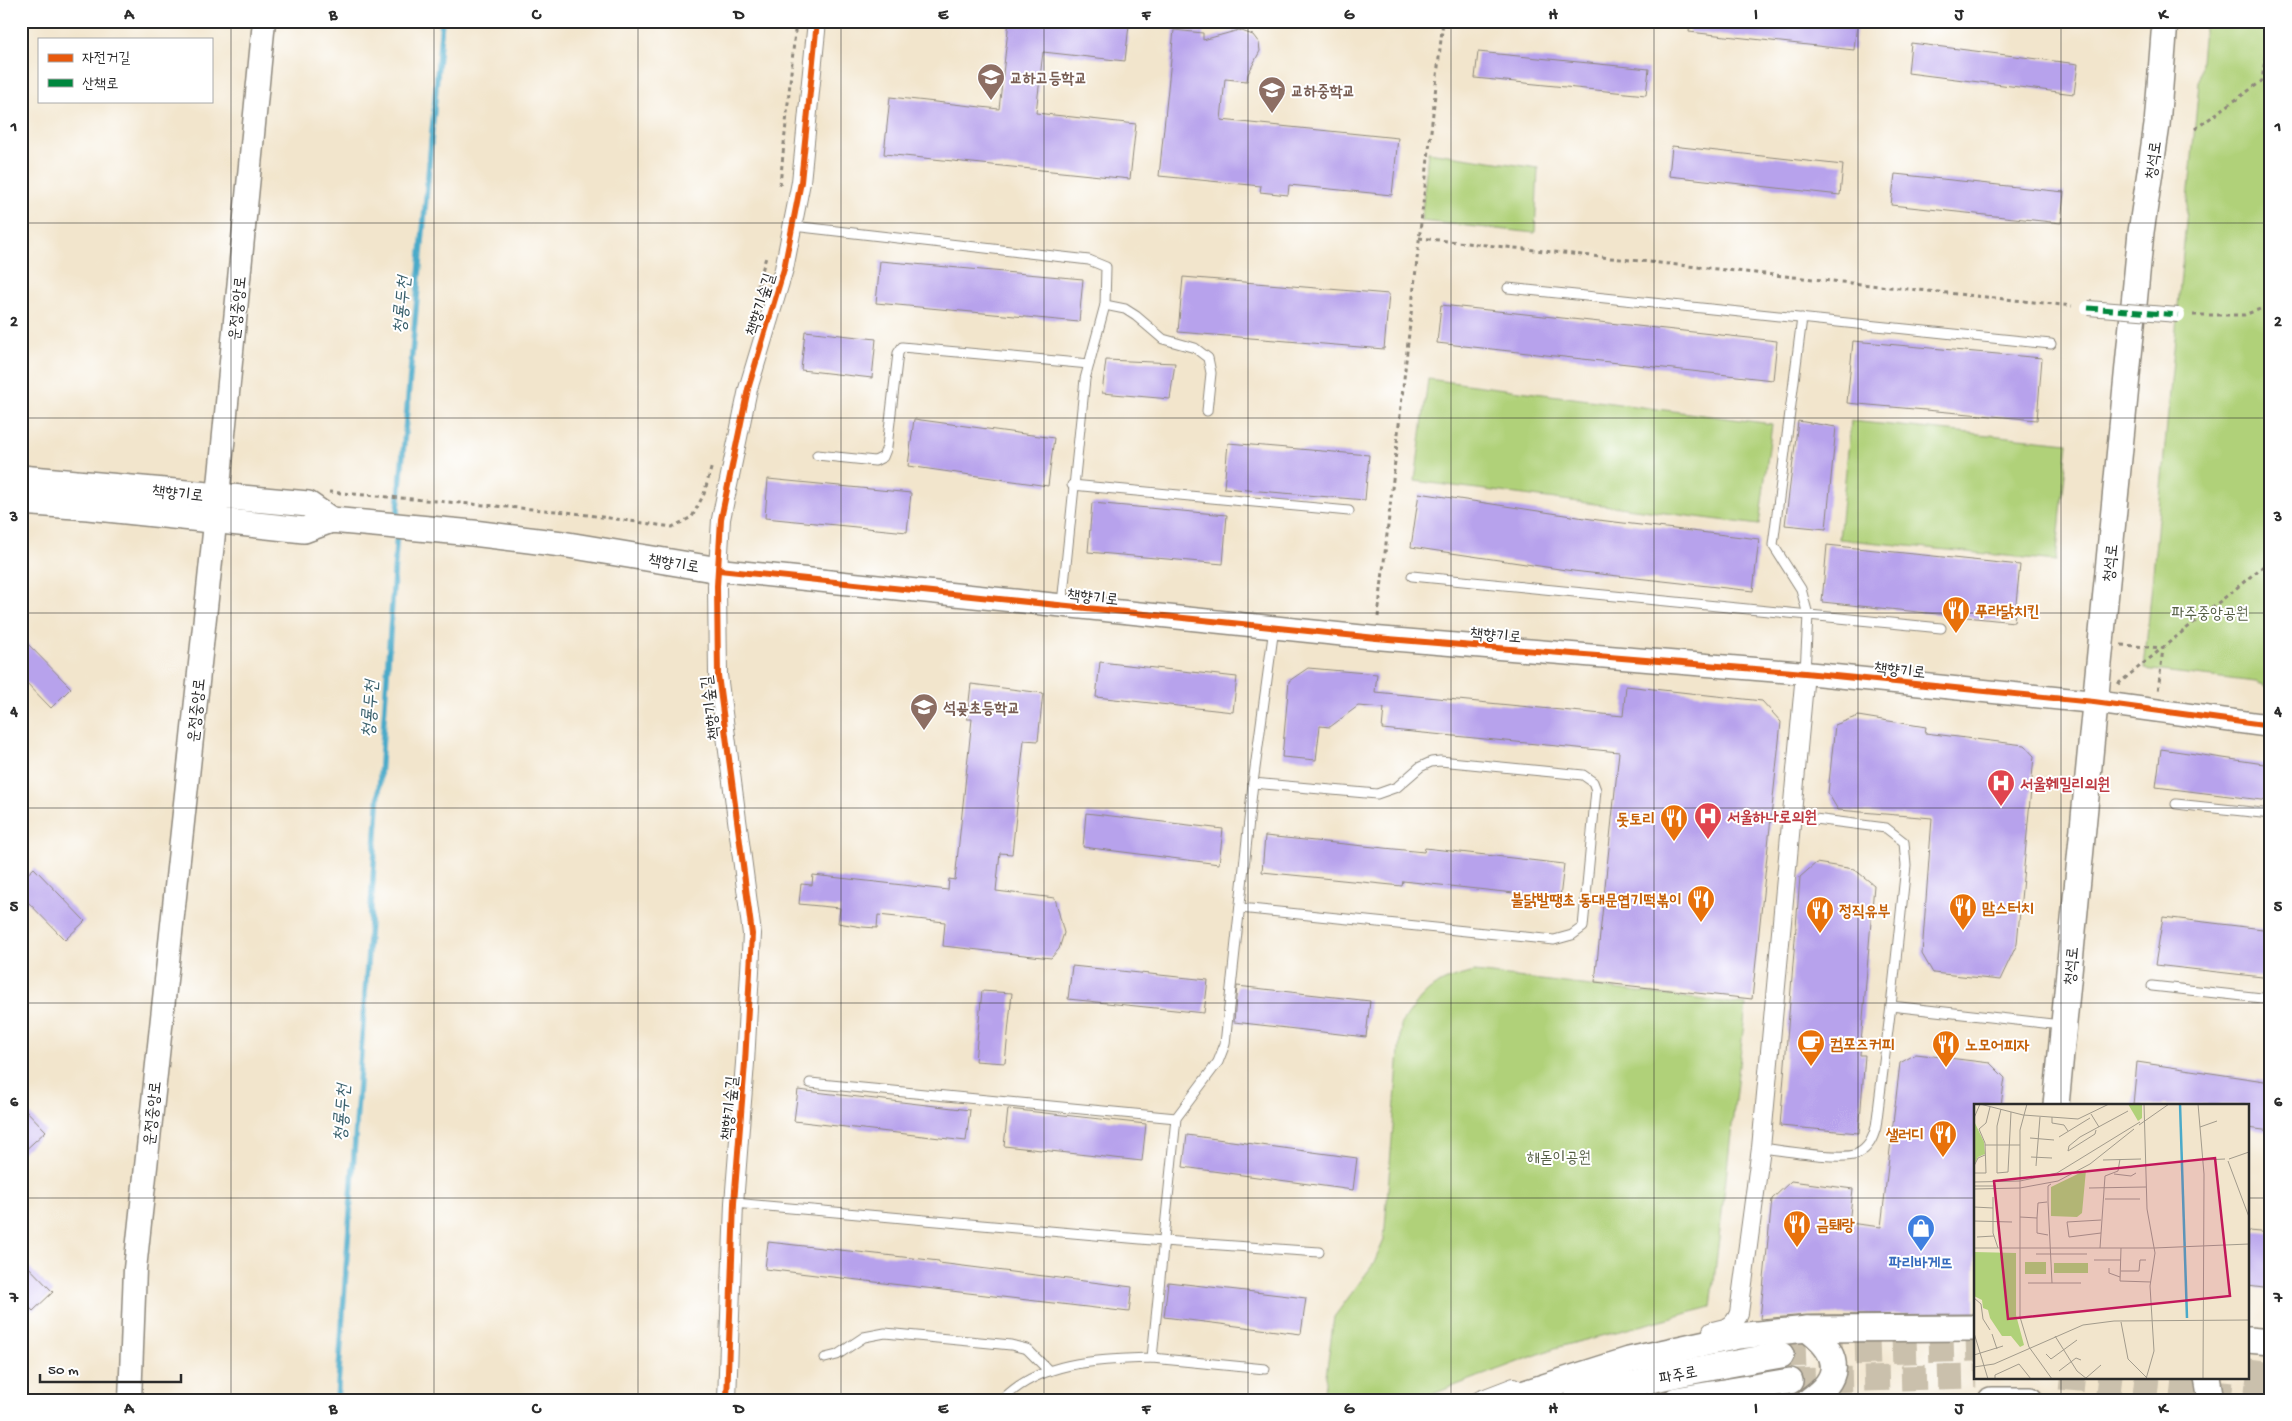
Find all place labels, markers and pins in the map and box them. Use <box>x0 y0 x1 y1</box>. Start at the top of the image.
school or university icon: 교하고등학교 <box>976 62 1006 101</box>
place label: 교하고등학교 <box>1010 71 1087 90</box>
school or university icon: 교하중학교 <box>1257 75 1287 114</box>
place label: 교하중학교 <box>1291 83 1355 103</box>
restaurant icon: 푸라닭치킨 <box>1941 595 1971 634</box>
place label: 푸라닭치킨 <box>1975 603 2039 623</box>
school or university icon: 석곶초등학교 <box>909 692 939 731</box>
place label: 석곶초등학교 <box>943 701 1020 720</box>
hospital icon: 서울훼밀리의원 <box>1986 768 2016 807</box>
place label: 서울훼밀리의원 <box>2020 776 2110 796</box>
hospital icon: 서울하나로의원 <box>1693 801 1723 840</box>
restaurant icon: 돗토리 <box>1659 803 1689 842</box>
place label: 서울하나로의원 <box>1727 809 1817 829</box>
place label: 돗토리 <box>1616 812 1655 831</box>
restaurant icon: 불닭발땡초 동대문엽기떡볶이 <box>1686 884 1716 923</box>
place label: 불닭발땡초 동대문엽기떡볶이 <box>1511 892 1682 912</box>
restaurant icon: 맘스터치 <box>1948 892 1978 931</box>
restaurant icon: 정직유부 <box>1805 895 1835 934</box>
place label: 맘스터치 <box>1982 901 2034 920</box>
place label: 정직유부 <box>1839 904 1891 923</box>
cafe icon: 컴포즈커피 <box>1796 1028 1826 1067</box>
restaurant icon: 노모어피자 <box>1931 1029 1961 1068</box>
place label: 컴포즈커피 <box>1830 1037 1895 1056</box>
place label: 노모어피자 <box>1965 1038 2030 1057</box>
restaurant icon: 샐러디 <box>1928 1119 1958 1158</box>
place label: 샐러디 <box>1885 1127 1924 1147</box>
restaurant icon: 금퇘랑 <box>1782 1209 1812 1248</box>
shop icon: 파리바게뜨 <box>1906 1213 1936 1252</box>
place label: 금퇘랑 <box>1816 1218 1855 1237</box>
place label: 파리바게뜨 <box>1889 1256 1953 1275</box>

